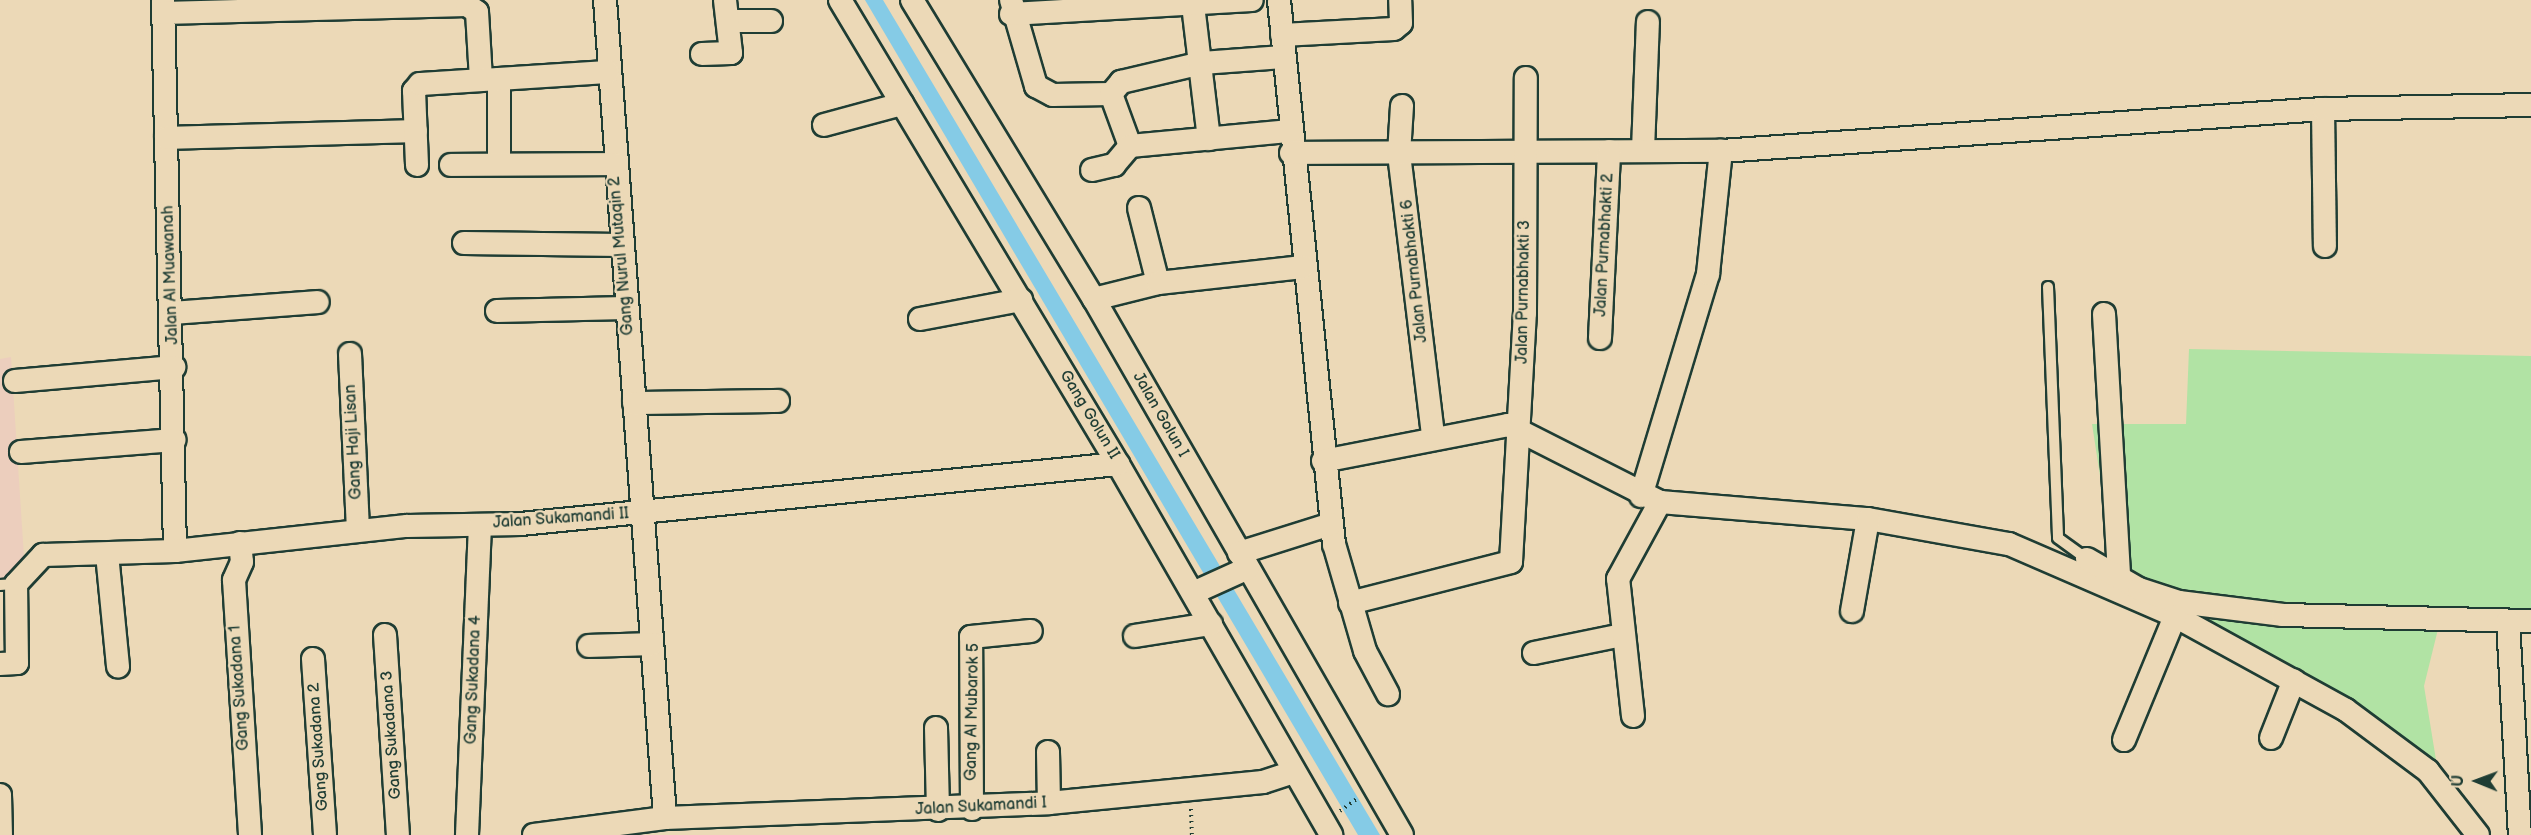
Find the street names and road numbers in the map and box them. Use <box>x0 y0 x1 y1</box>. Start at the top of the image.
street label: Jalan Purnabhakti 2 <box>1592 173 1618 317</box>
street label: Gang Nurul Mutaqin 2 <box>605 176 639 336</box>
street label: Jalan Purnabhakti 6 <box>1398 199 1432 343</box>
street label: Jalan Al Muawanah <box>159 205 183 345</box>
street label: Jalan Purnabhakti 3 <box>1513 220 1535 364</box>
street label: Gang Golun II <box>1055 367 1123 463</box>
street label: Jalan Golun I <box>1128 369 1192 461</box>
street label: Gang Haji Lisan <box>341 384 367 500</box>
street label: Jalan Sukamandi II <box>492 505 630 533</box>
street label: Gang Sukadana 4 <box>462 615 486 745</box>
street label: Gang Sukadana 1 <box>226 625 254 751</box>
street label: Gang Al Mubarok 5 <box>962 643 984 781</box>
street label: Gang Sukadana 3 <box>378 670 406 800</box>
street label: Gang Sukadana 2 <box>305 682 333 812</box>
street label: Jalan Sukamandi I <box>915 794 1047 820</box>

